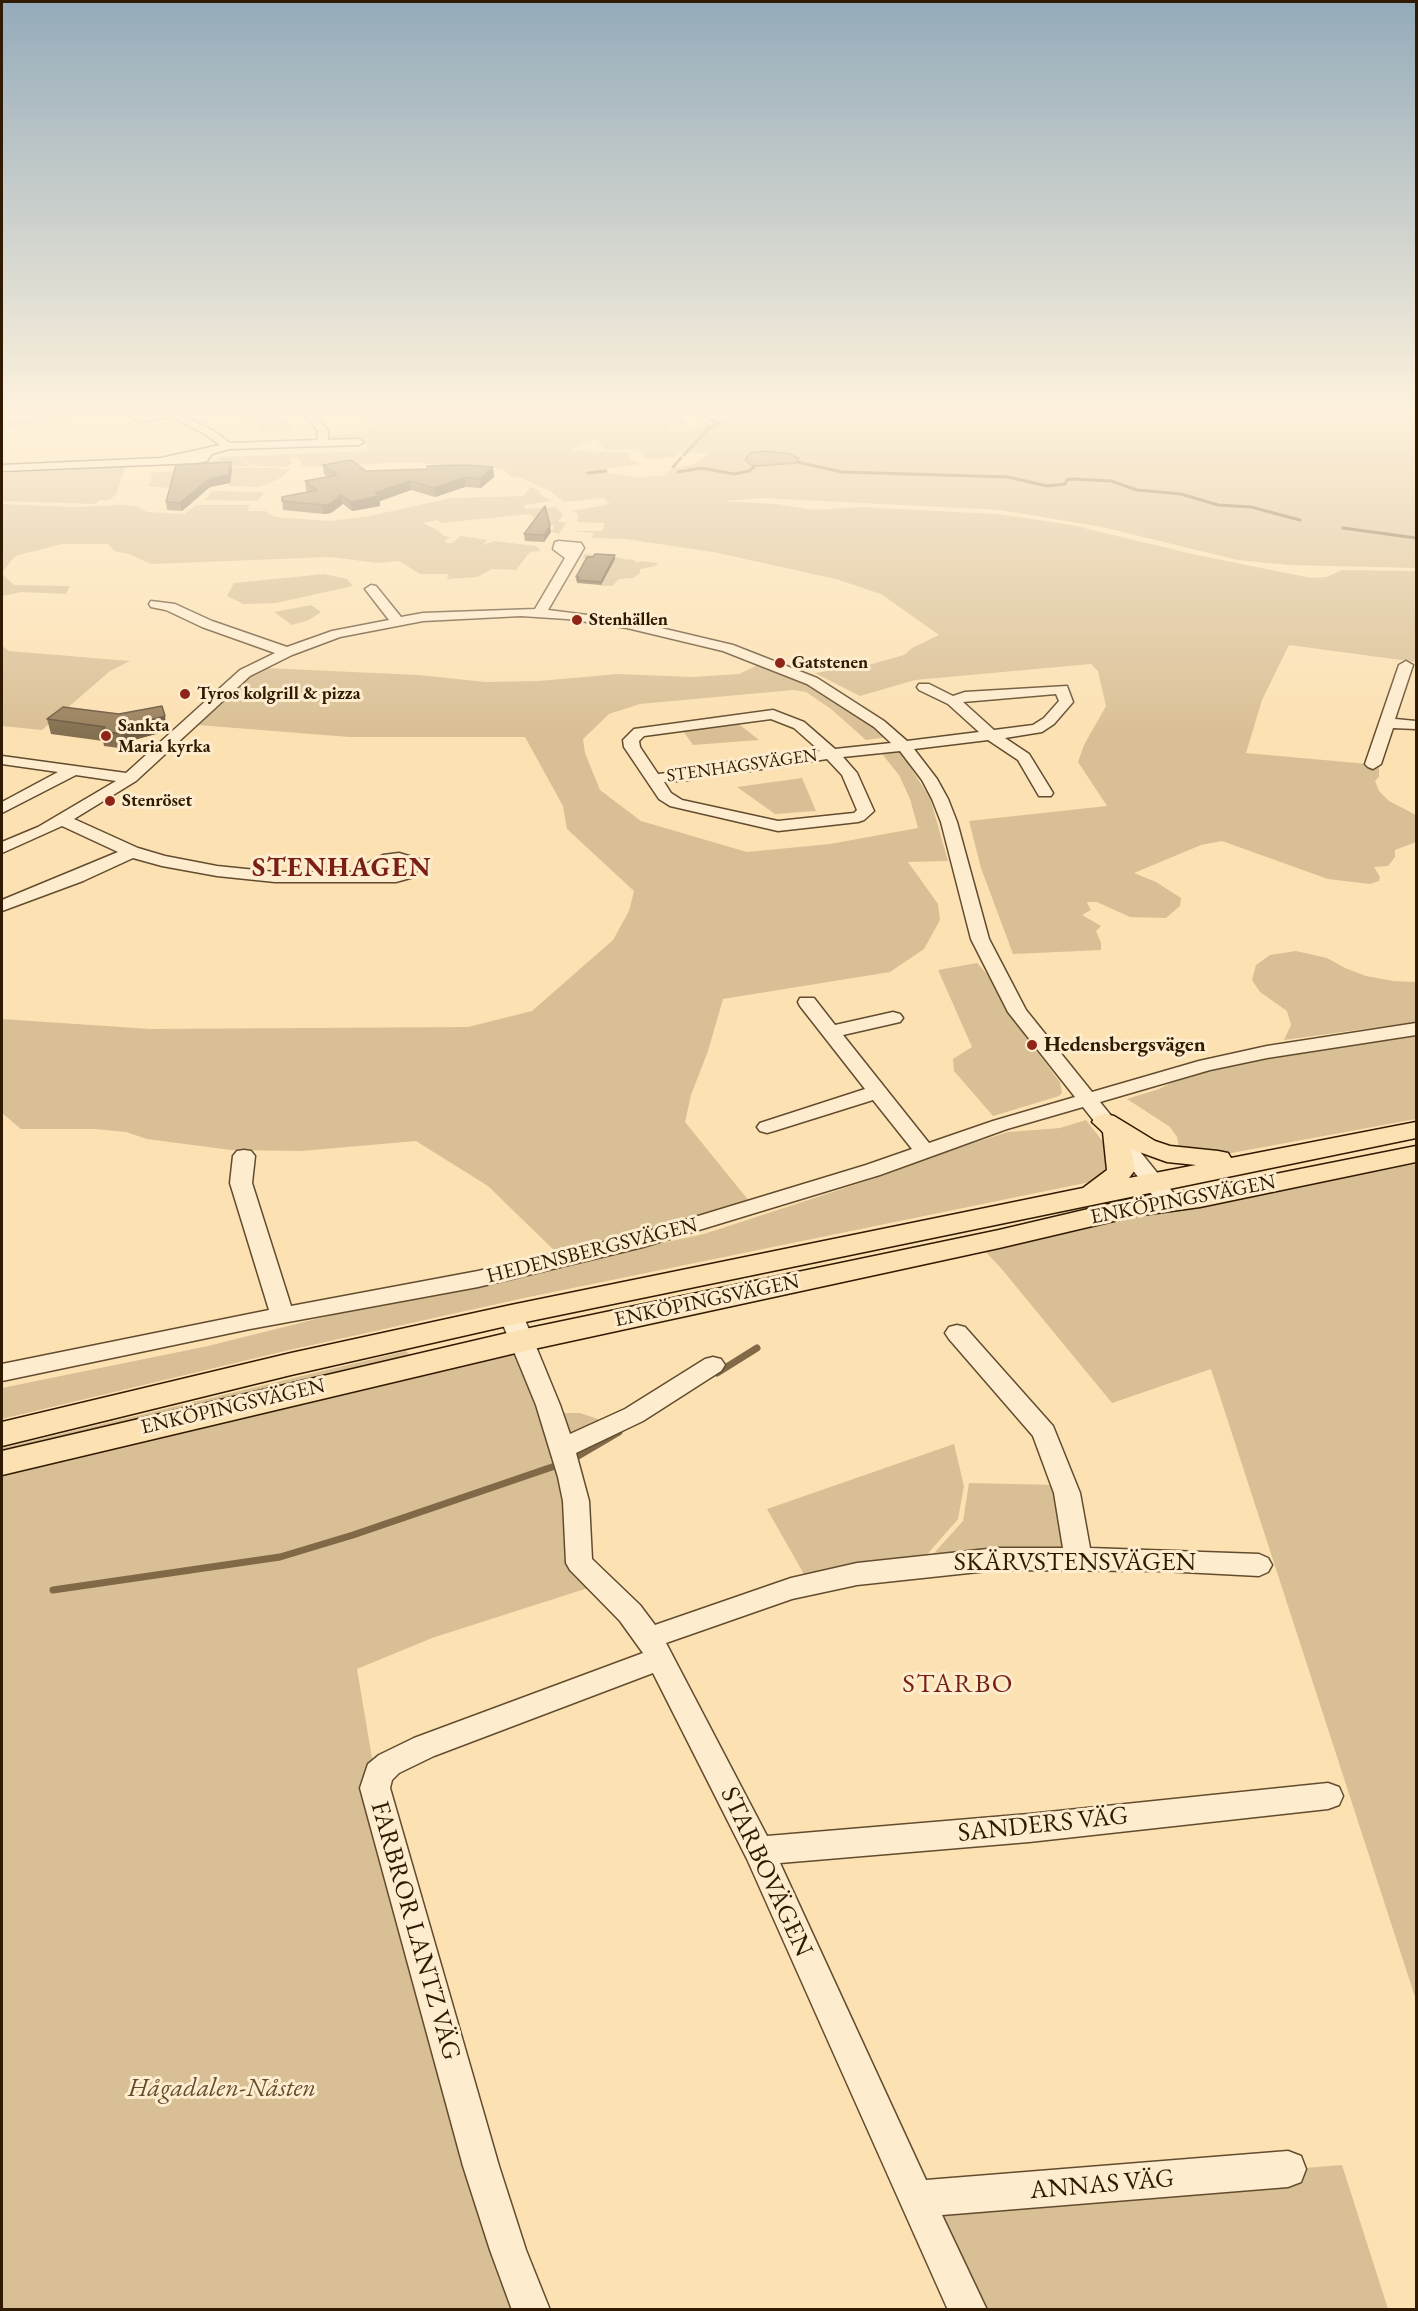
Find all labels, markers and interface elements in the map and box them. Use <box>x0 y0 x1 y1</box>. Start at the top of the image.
place label: Stenhällen <box>589 609 668 631</box>
marker: Stenhällen <box>570 613 584 627</box>
place label: Gatstenen <box>792 652 868 674</box>
marker: Gatstenen <box>773 656 787 670</box>
place label: Tyros kolgrill & pizza <box>197 683 361 705</box>
marker: Tyros kolgrill & pizza <box>178 687 192 701</box>
place label: Sankta Maria kyrka <box>118 715 211 758</box>
marker: Sankta Maria kyrka <box>99 729 113 743</box>
street label: STENHAGSVÄGEN <box>665 745 819 787</box>
place label: Stenröset <box>122 790 192 812</box>
marker: Stenröset <box>103 794 117 808</box>
district label: STENHAGEN <box>252 853 432 885</box>
place label: Hedensbergsvägen <box>1044 1032 1206 1058</box>
marker: Hedensbergsvägen <box>1025 1038 1039 1052</box>
street label: ENKÖPINGSVÄGEN <box>1088 1170 1278 1230</box>
street label: HEDENSBERGSVÄGEN <box>484 1213 700 1289</box>
street label: ENKÖPINGSVÄGEN <box>612 1269 802 1333</box>
street label: ENKÖPINGSVÄGEN <box>138 1374 328 1440</box>
street label: SKÄRVSTENSVÄGEN <box>954 1547 1196 1579</box>
district label: STARBO <box>902 1669 1014 1701</box>
street label: STARBOVÄGEN <box>713 1782 819 1962</box>
street label: FARBROR LANTZ VÄG <box>363 1798 467 2064</box>
street label: SANDERS VÄG <box>956 1801 1130 1849</box>
park label: Hågadalen-Nåsten <box>128 2073 316 2105</box>
street label: ANNAS VÄG <box>1029 2163 1175 2207</box>

